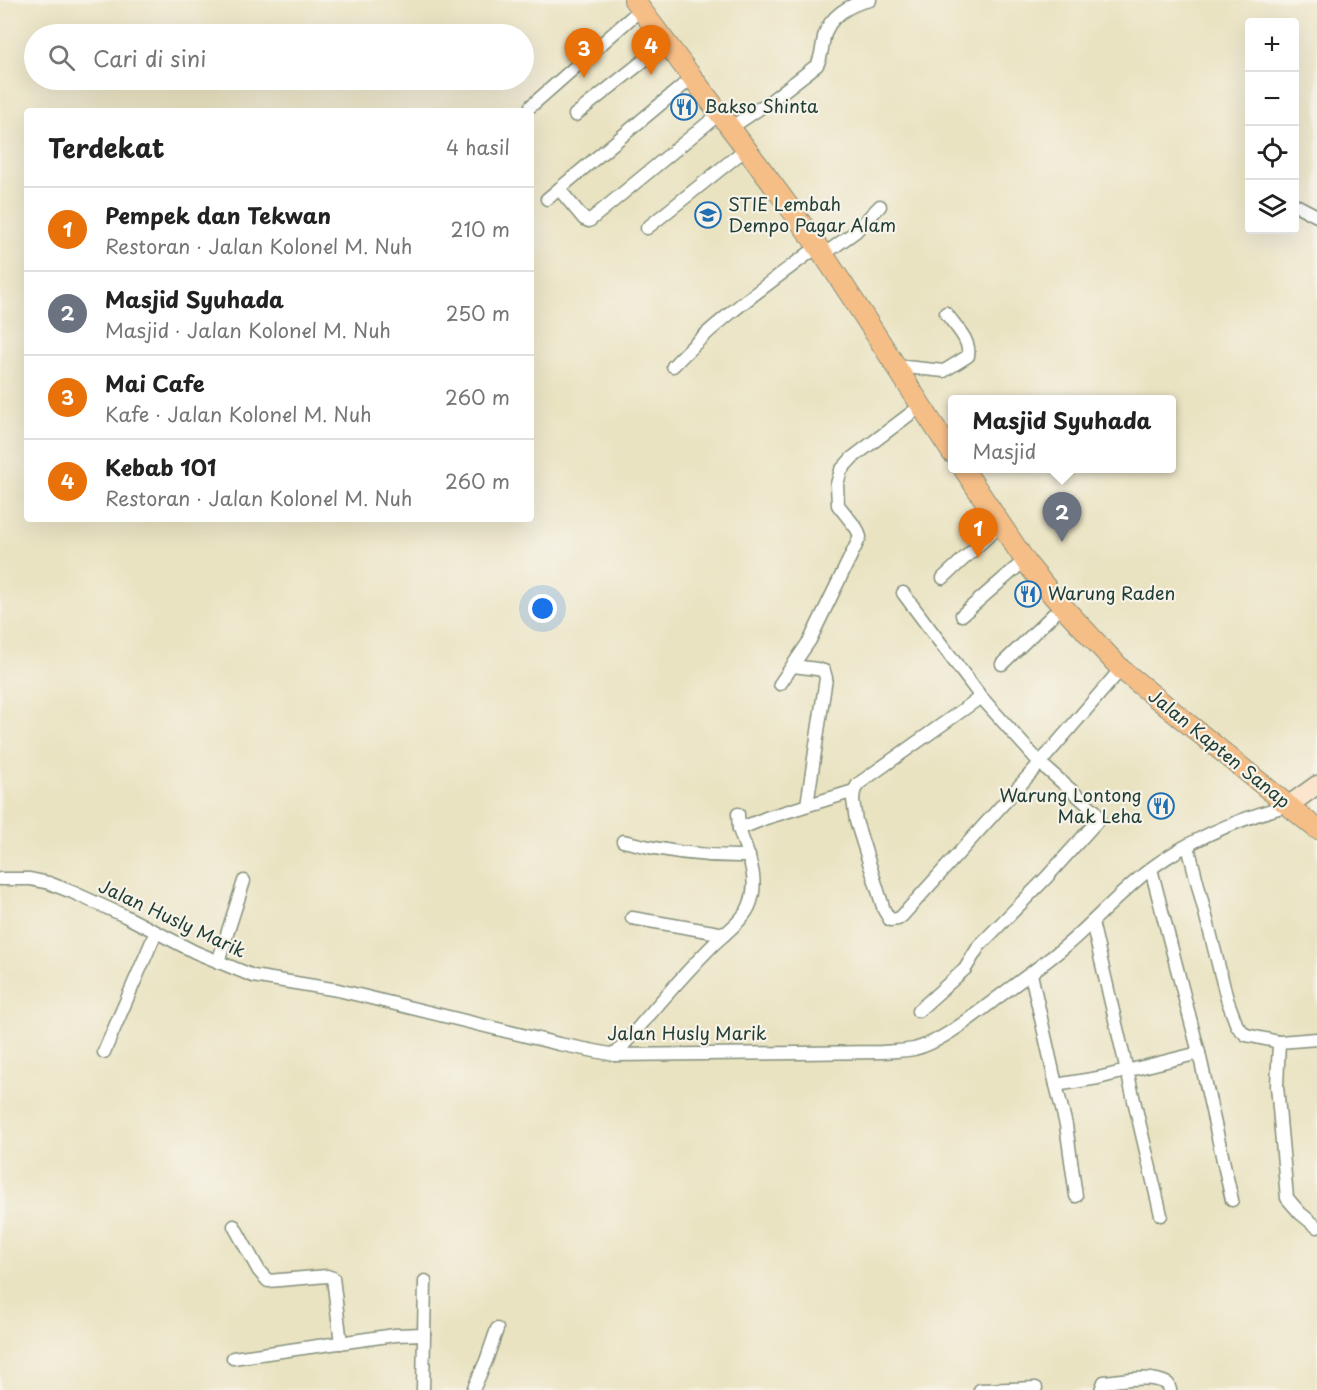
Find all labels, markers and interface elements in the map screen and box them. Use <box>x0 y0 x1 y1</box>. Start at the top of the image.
map controls <box>1245 18 1299 234</box>
button: + <box>1245 18 1299 72</box>
search box <box>24 24 534 90</box>
pin: 4 <box>632 26 670 75</box>
pin: 3 <box>564 28 604 78</box>
icon: search <box>45 41 78 74</box>
text: Cari di sini <box>93 41 206 74</box>
button: − <box>1245 72 1299 126</box>
restaurant icon: Bakso Shinta <box>669 92 699 122</box>
place label: Bakso Shinta <box>704 92 819 119</box>
button: locate <box>1245 126 1299 180</box>
text: Terdekat <box>48 128 165 167</box>
text: 4 hasil <box>446 132 510 162</box>
button: layers <box>1245 180 1299 234</box>
place label: STIE Lembah Dempo Pagar Alam <box>728 190 896 238</box>
text: Pempek dan Tekwan <box>105 198 331 231</box>
school or university icon: STIE Lembah Dempo Pagar Alam <box>693 200 723 230</box>
text: 1 <box>63 214 72 244</box>
text: 210 m <box>451 214 510 244</box>
text: Restoran · Jalan Kolonel M. Nuh <box>105 231 412 261</box>
text: Masjid Syuhada <box>105 282 284 315</box>
text: 2 <box>60 298 75 328</box>
text: 250 m <box>446 298 510 328</box>
text: Masjid · Jalan Kolonel M. Nuh <box>105 315 391 345</box>
text: Mai Cafe <box>105 366 205 399</box>
text: 3 <box>61 382 74 412</box>
text: 260 m <box>445 382 510 412</box>
popup <box>948 395 1176 473</box>
text: Kafe · Jalan Kolonel M. Nuh <box>105 399 372 429</box>
text: Masjid Syuhada <box>972 403 1152 436</box>
text: Masjid <box>972 436 1036 466</box>
text: Kebab 101 <box>105 450 216 483</box>
text: 4 <box>61 466 74 496</box>
text: 260 m <box>445 466 510 496</box>
text: Restoran · Jalan Kolonel M. Nuh <box>105 483 412 513</box>
pin: 2 <box>1042 492 1082 542</box>
pin: 1 <box>958 508 998 558</box>
restaurant icon: Warung Raden <box>1013 579 1043 609</box>
place label: Warung Raden <box>1048 579 1175 606</box>
your location <box>528 594 557 623</box>
street label: Jalan Kapten Sanap <box>1143 682 1297 814</box>
place label: Warung Lontong Mak Leha <box>1000 781 1143 829</box>
restaurant icon: Warung Lontong Mak Leha <box>1146 791 1176 821</box>
street label: Jalan Husly Marik <box>95 872 251 964</box>
street label: Jalan Husly Marik <box>607 1019 767 1046</box>

